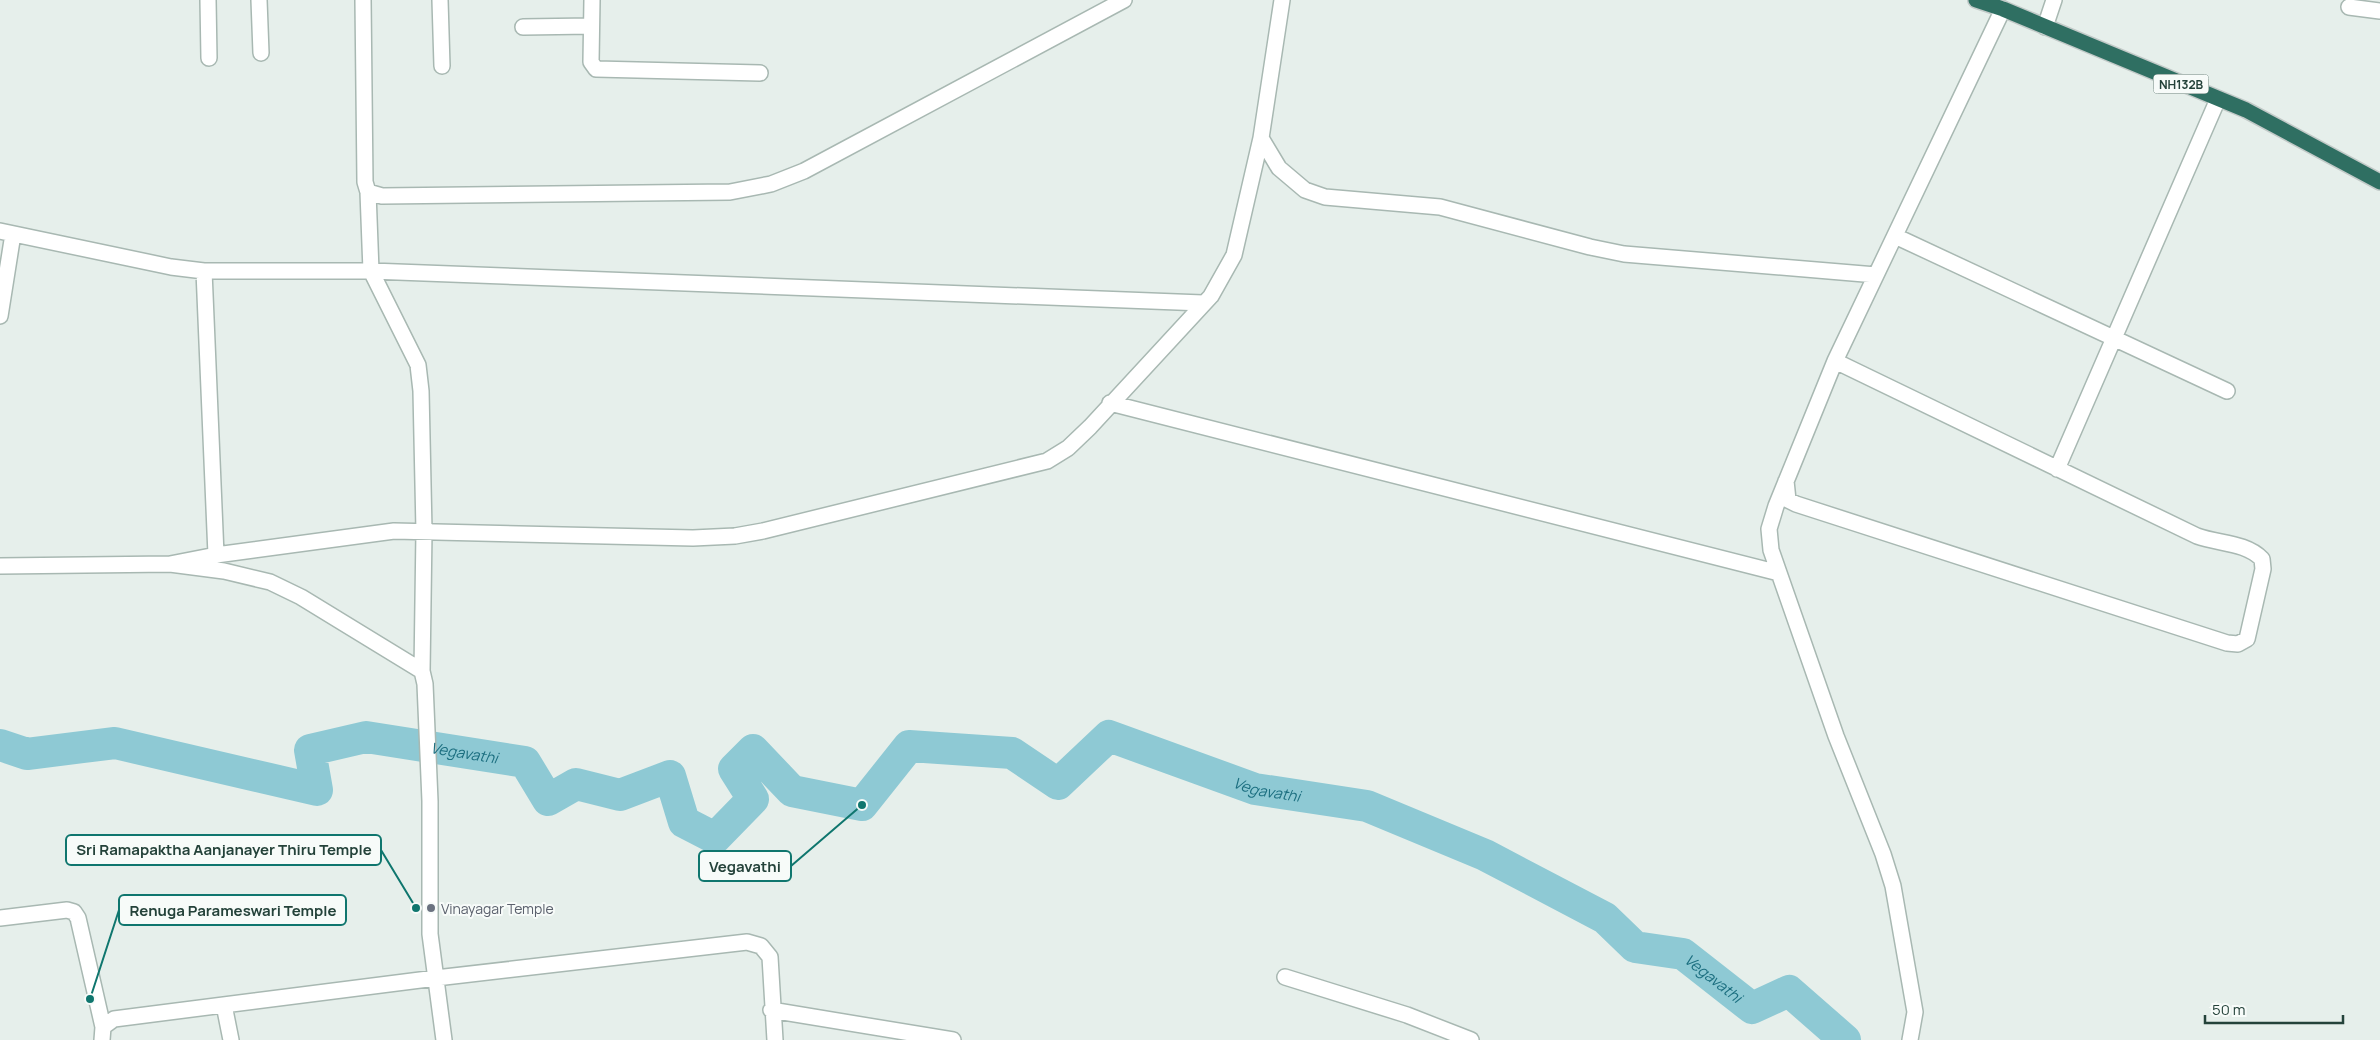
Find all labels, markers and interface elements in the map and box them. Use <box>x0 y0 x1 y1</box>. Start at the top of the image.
road number: NH132B <box>2154 74 2208 94</box>
water label: Vegavathi <box>429 737 502 768</box>
water label: Vegavathi <box>1230 772 1304 807</box>
callout: Sri Ramapaktha Aanjanayer Thiru Temple <box>66 835 381 865</box>
text: Sri Ramapaktha Aanjanayer Thiru Temple <box>76 839 372 860</box>
callout: Vegavathi <box>699 851 791 881</box>
text: Vegavathi <box>709 856 781 877</box>
callout: Renuga Parameswari Temple <box>119 895 346 925</box>
place label: Vinayagar Temple <box>441 899 554 918</box>
text: Renuga Parameswari Temple <box>129 900 337 921</box>
marker: Vinayagar Temple <box>425 902 437 914</box>
water label: Vegavathi <box>1680 949 1749 1009</box>
scale bar <box>2205 992 2342 1024</box>
text: 50 m <box>2212 999 2246 1020</box>

